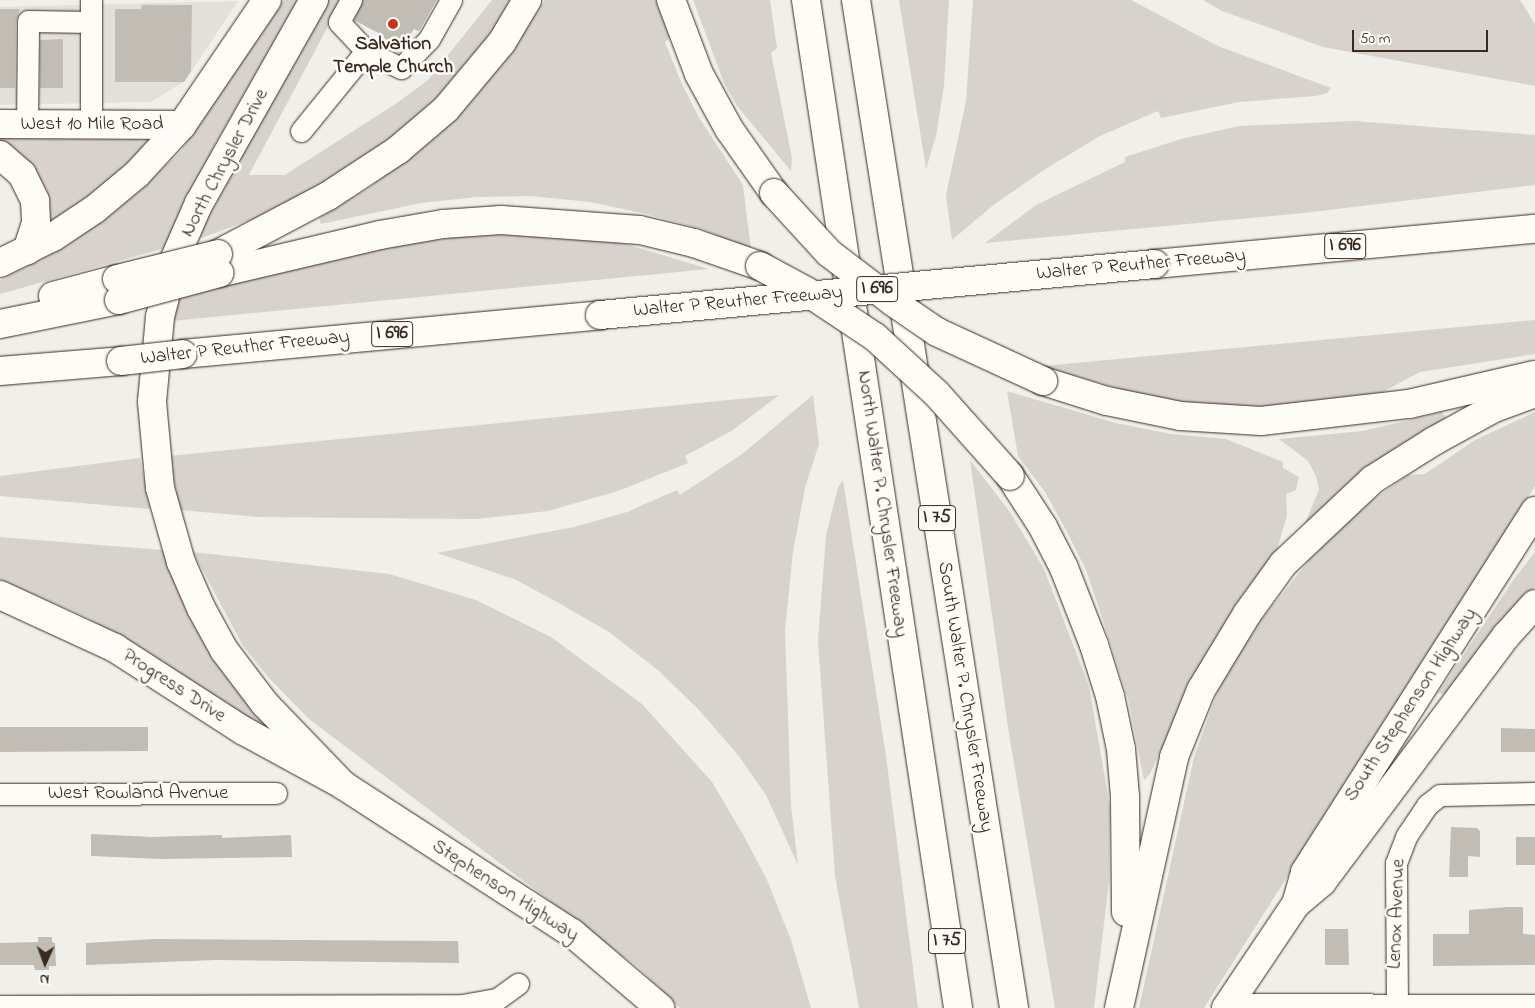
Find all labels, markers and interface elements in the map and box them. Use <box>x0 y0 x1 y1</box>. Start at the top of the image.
marker: Salvation Temple Church <box>387 18 399 30</box>
scale bar <box>1355 20 1491 52</box>
text: 50 m <box>1360 28 1390 50</box>
place label: Salvation Temple Church <box>333 32 453 79</box>
street label: North Chrysler Drive <box>176 85 274 241</box>
street label: West 10 Mile Road <box>21 112 163 136</box>
road number: I 696 <box>1324 230 1366 262</box>
street label: Walter P Reuther Freeway <box>1035 244 1247 286</box>
road number: I 696 <box>856 272 898 306</box>
street label: Walter P Reuther Freeway <box>632 281 844 323</box>
road number: I 696 <box>371 318 413 350</box>
street label: Walter P Reuther Freeway <box>139 325 351 371</box>
street label: North Walter P. Chrysler Freeway <box>851 369 913 639</box>
road number: I 75 <box>917 502 957 534</box>
street label: South Walter P. Chrysler Freeway <box>932 560 998 834</box>
street label: South Stephenson Highway <box>1339 604 1483 806</box>
street label: Progress Drive <box>118 644 230 728</box>
street label: West Rowland Avenue <box>48 781 228 805</box>
street label: Stephenson Highway <box>427 835 583 947</box>
street label: Lenox Avenue <box>1383 858 1411 970</box>
road number: I 75 <box>927 924 967 958</box>
north arrow <box>20 938 70 988</box>
text: N <box>39 968 50 989</box>

